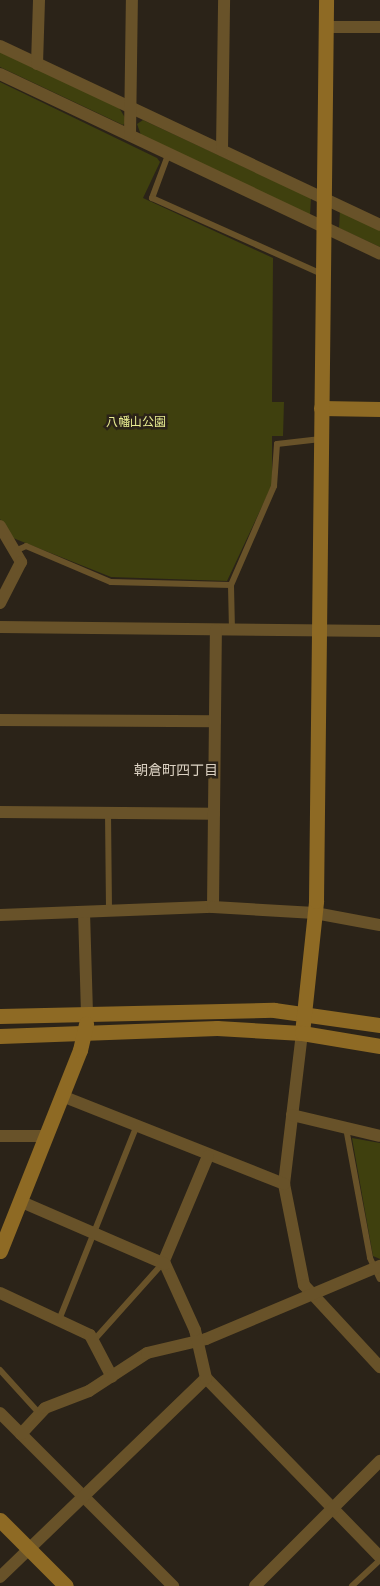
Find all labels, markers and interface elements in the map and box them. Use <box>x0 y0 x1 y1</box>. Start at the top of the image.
park label: 八幡山公園 <box>106 416 166 430</box>
district label: 朝倉町四丁目 <box>134 762 218 778</box>

